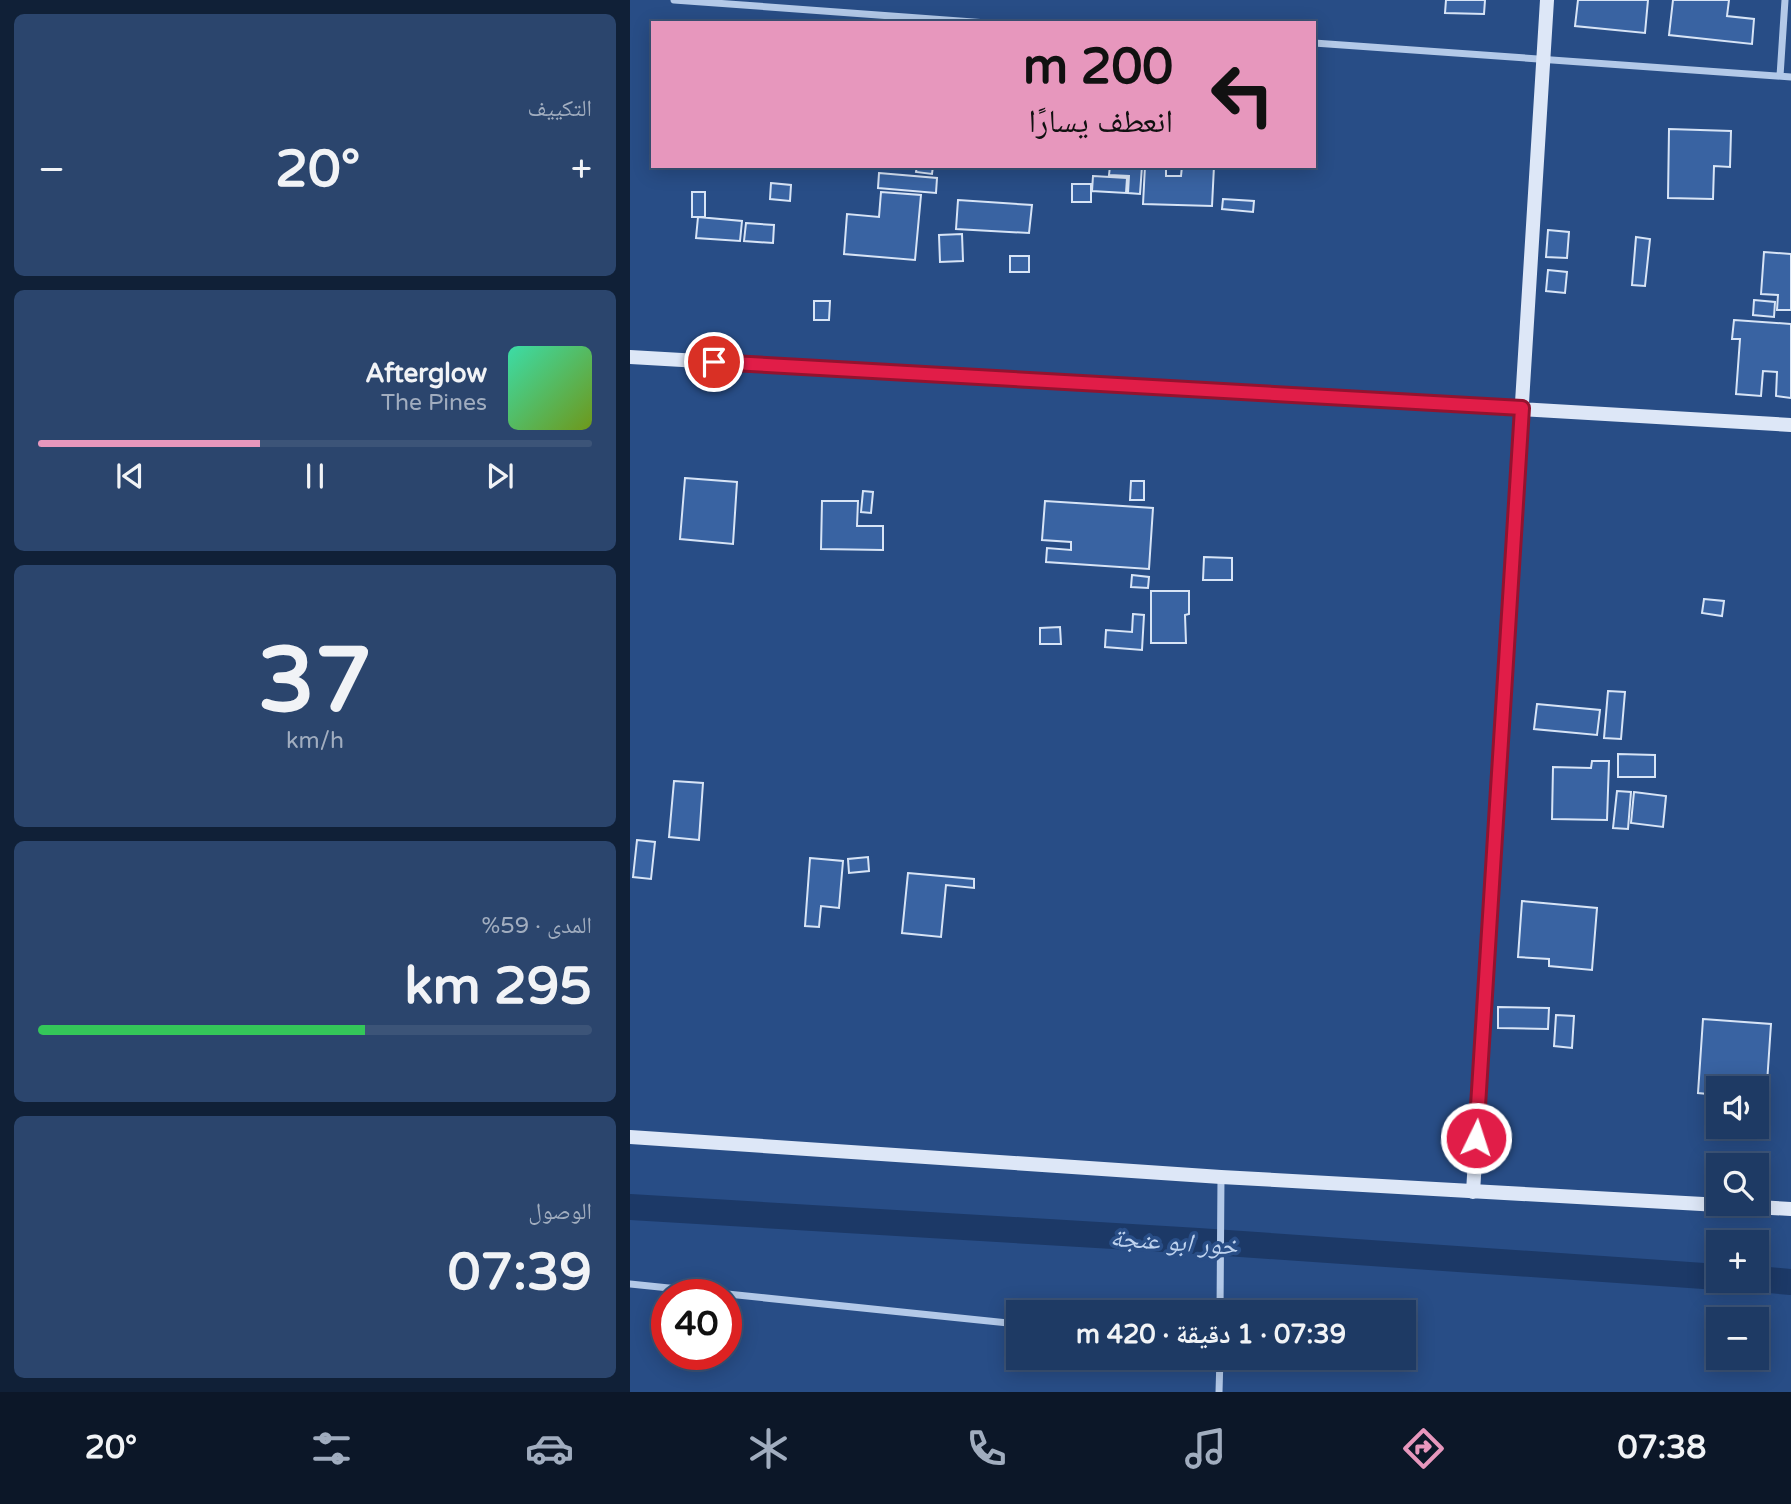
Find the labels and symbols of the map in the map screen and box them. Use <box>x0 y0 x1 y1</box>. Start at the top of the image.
pin <box>684 332 744 392</box>
position arrow <box>1439 1101 1513 1175</box>
water label: خور ابو عنجة <box>1109 1222 1239 1262</box>
speed limit sign: 40 <box>651 1279 742 1370</box>

